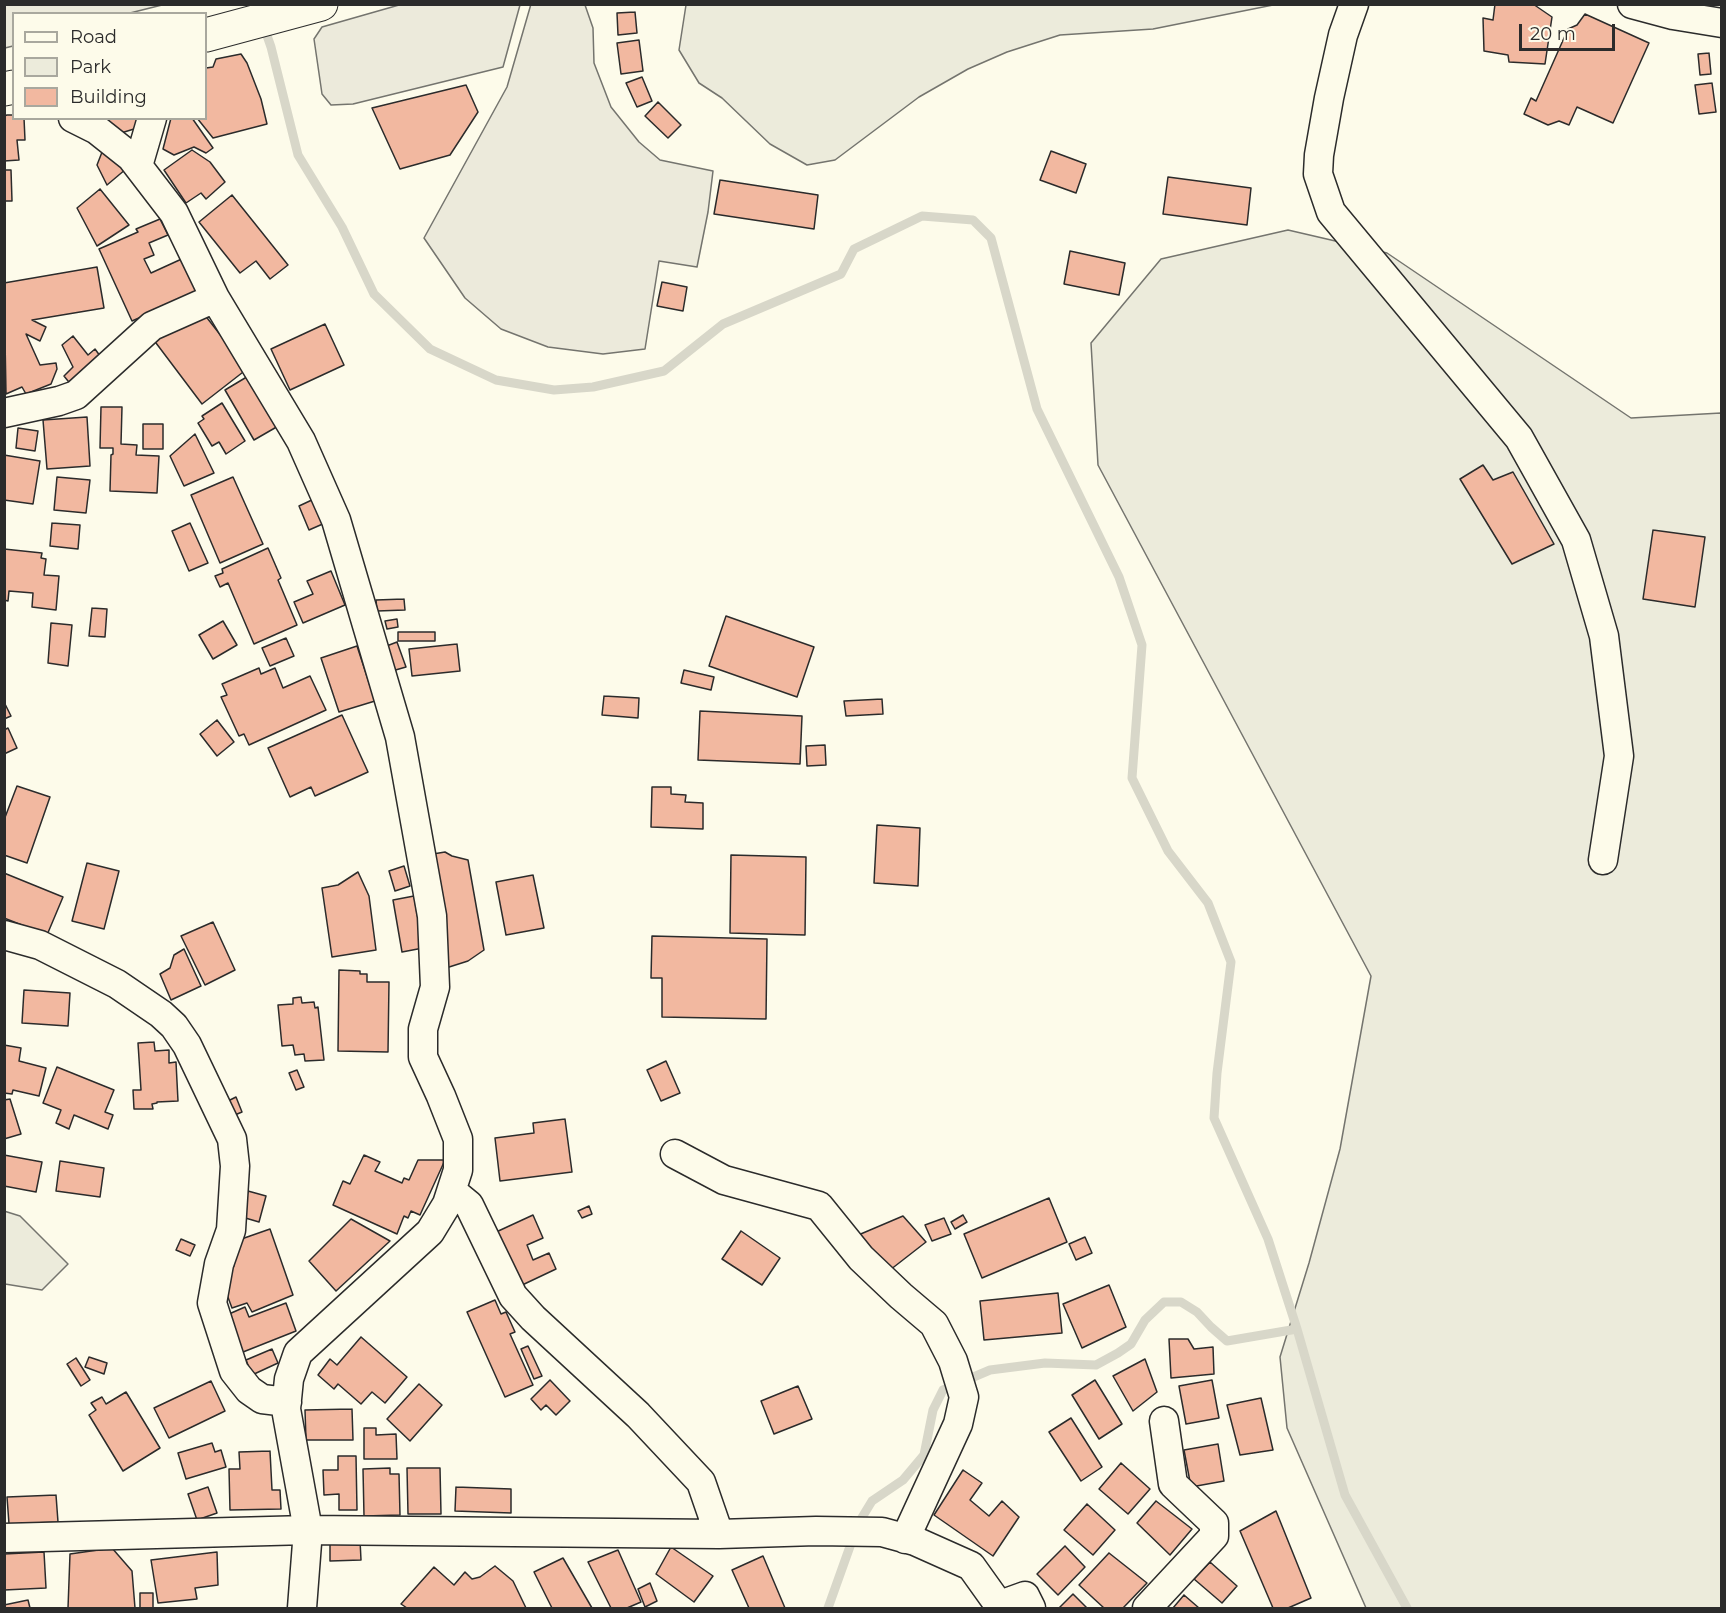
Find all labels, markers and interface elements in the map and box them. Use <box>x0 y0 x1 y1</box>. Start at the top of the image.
legend <box>12 12 207 120</box>
scale bar <box>1522 12 1618 50</box>
text: 20 m <box>1530 23 1576 45</box>
text: Road <box>70 26 117 48</box>
text: Park <box>70 56 111 78</box>
text: Building <box>70 86 147 108</box>

